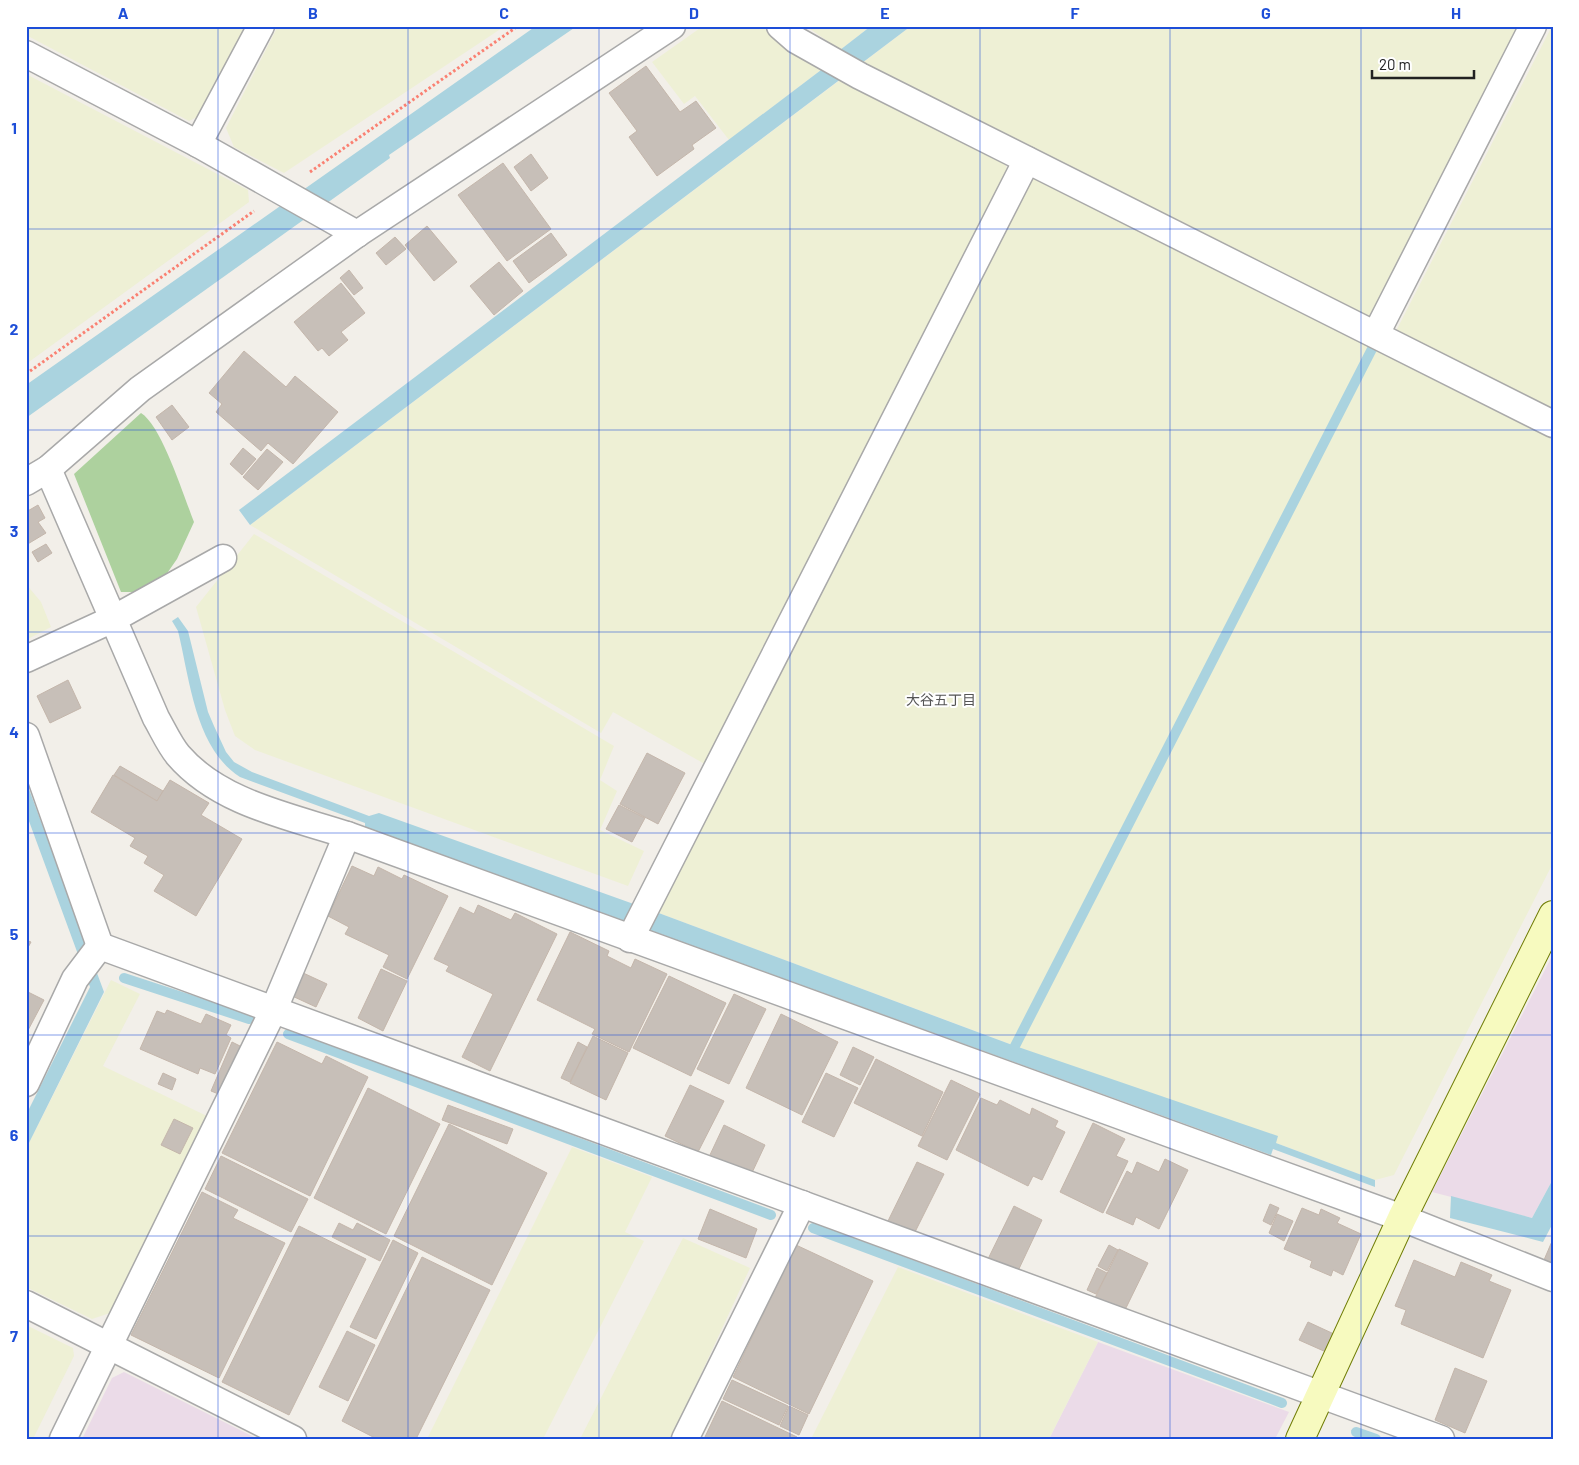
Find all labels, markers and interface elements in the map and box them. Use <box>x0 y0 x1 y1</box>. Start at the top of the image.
text: A <box>118 3 129 22</box>
text: B <box>308 3 318 22</box>
text: C <box>499 3 509 22</box>
text: D <box>689 3 699 22</box>
text: E <box>880 3 890 22</box>
text: F <box>1071 3 1080 22</box>
text: G <box>1261 3 1271 22</box>
text: H <box>1451 3 1461 22</box>
scale bar <box>1372 48 1474 80</box>
text: 20 m <box>1379 55 1411 73</box>
text: 1 <box>11 118 17 137</box>
text: 2 <box>10 319 19 338</box>
text: 3 <box>10 521 18 540</box>
district label: 大谷五丁目 <box>906 691 976 708</box>
text: 4 <box>9 722 19 741</box>
text: 5 <box>10 924 19 943</box>
text: 6 <box>10 1125 19 1144</box>
text: 7 <box>10 1326 18 1345</box>

